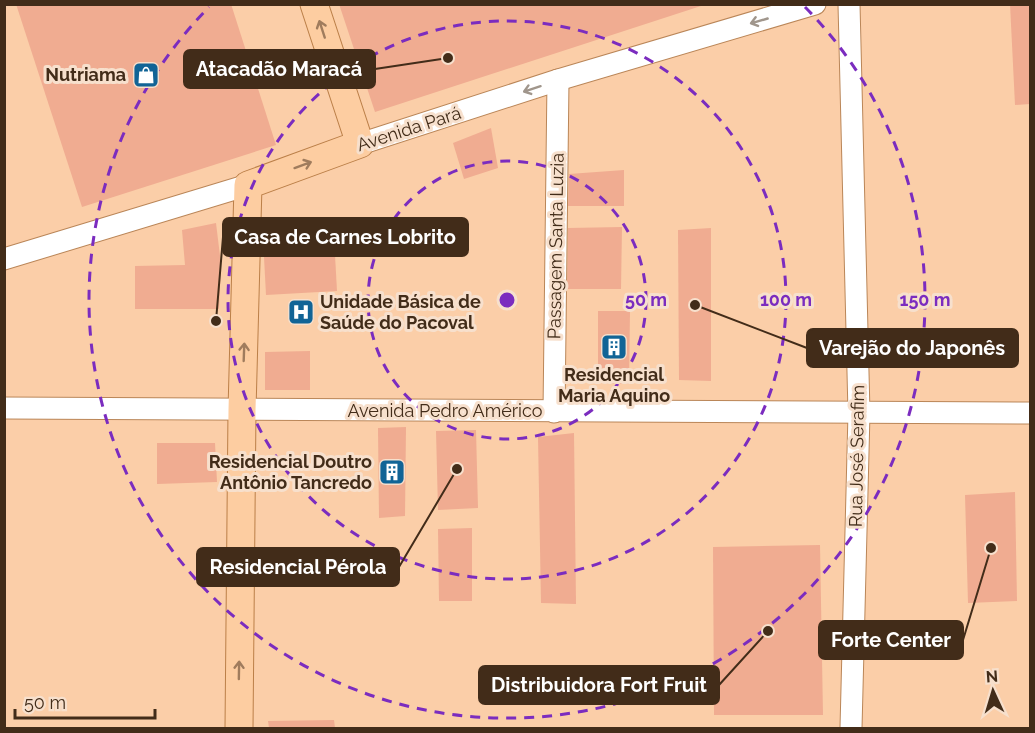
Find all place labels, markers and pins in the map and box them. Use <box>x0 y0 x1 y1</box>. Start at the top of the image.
callout: Atacadão Maracá <box>184 50 375 88</box>
shop icon: Nutriama <box>131 60 161 90</box>
place label: Nutriama <box>45 64 126 85</box>
callout: Casa de Carnes Lobrito <box>223 218 468 256</box>
centre of rings <box>497 290 517 310</box>
place label: Unidade Básica de Saúde do Pacoval <box>320 291 481 333</box>
hospital icon: Unidade Básica de Saúde do Pacoval <box>286 297 316 327</box>
callout: Varejão do Japonês <box>807 329 1018 367</box>
building icon: Residencial Maria Aquino <box>599 332 629 362</box>
place label: Residencial Maria Aquino <box>558 364 670 406</box>
place label: Residencial Doutro Antônio Tancredo <box>209 451 372 493</box>
building icon: Residencial Doutro Antônio Tancredo <box>377 457 407 487</box>
callout: Residencial Pérola <box>197 548 399 586</box>
callout: Forte Center <box>819 621 963 659</box>
callout: Distribuidora Fort Fruit <box>479 666 719 704</box>

